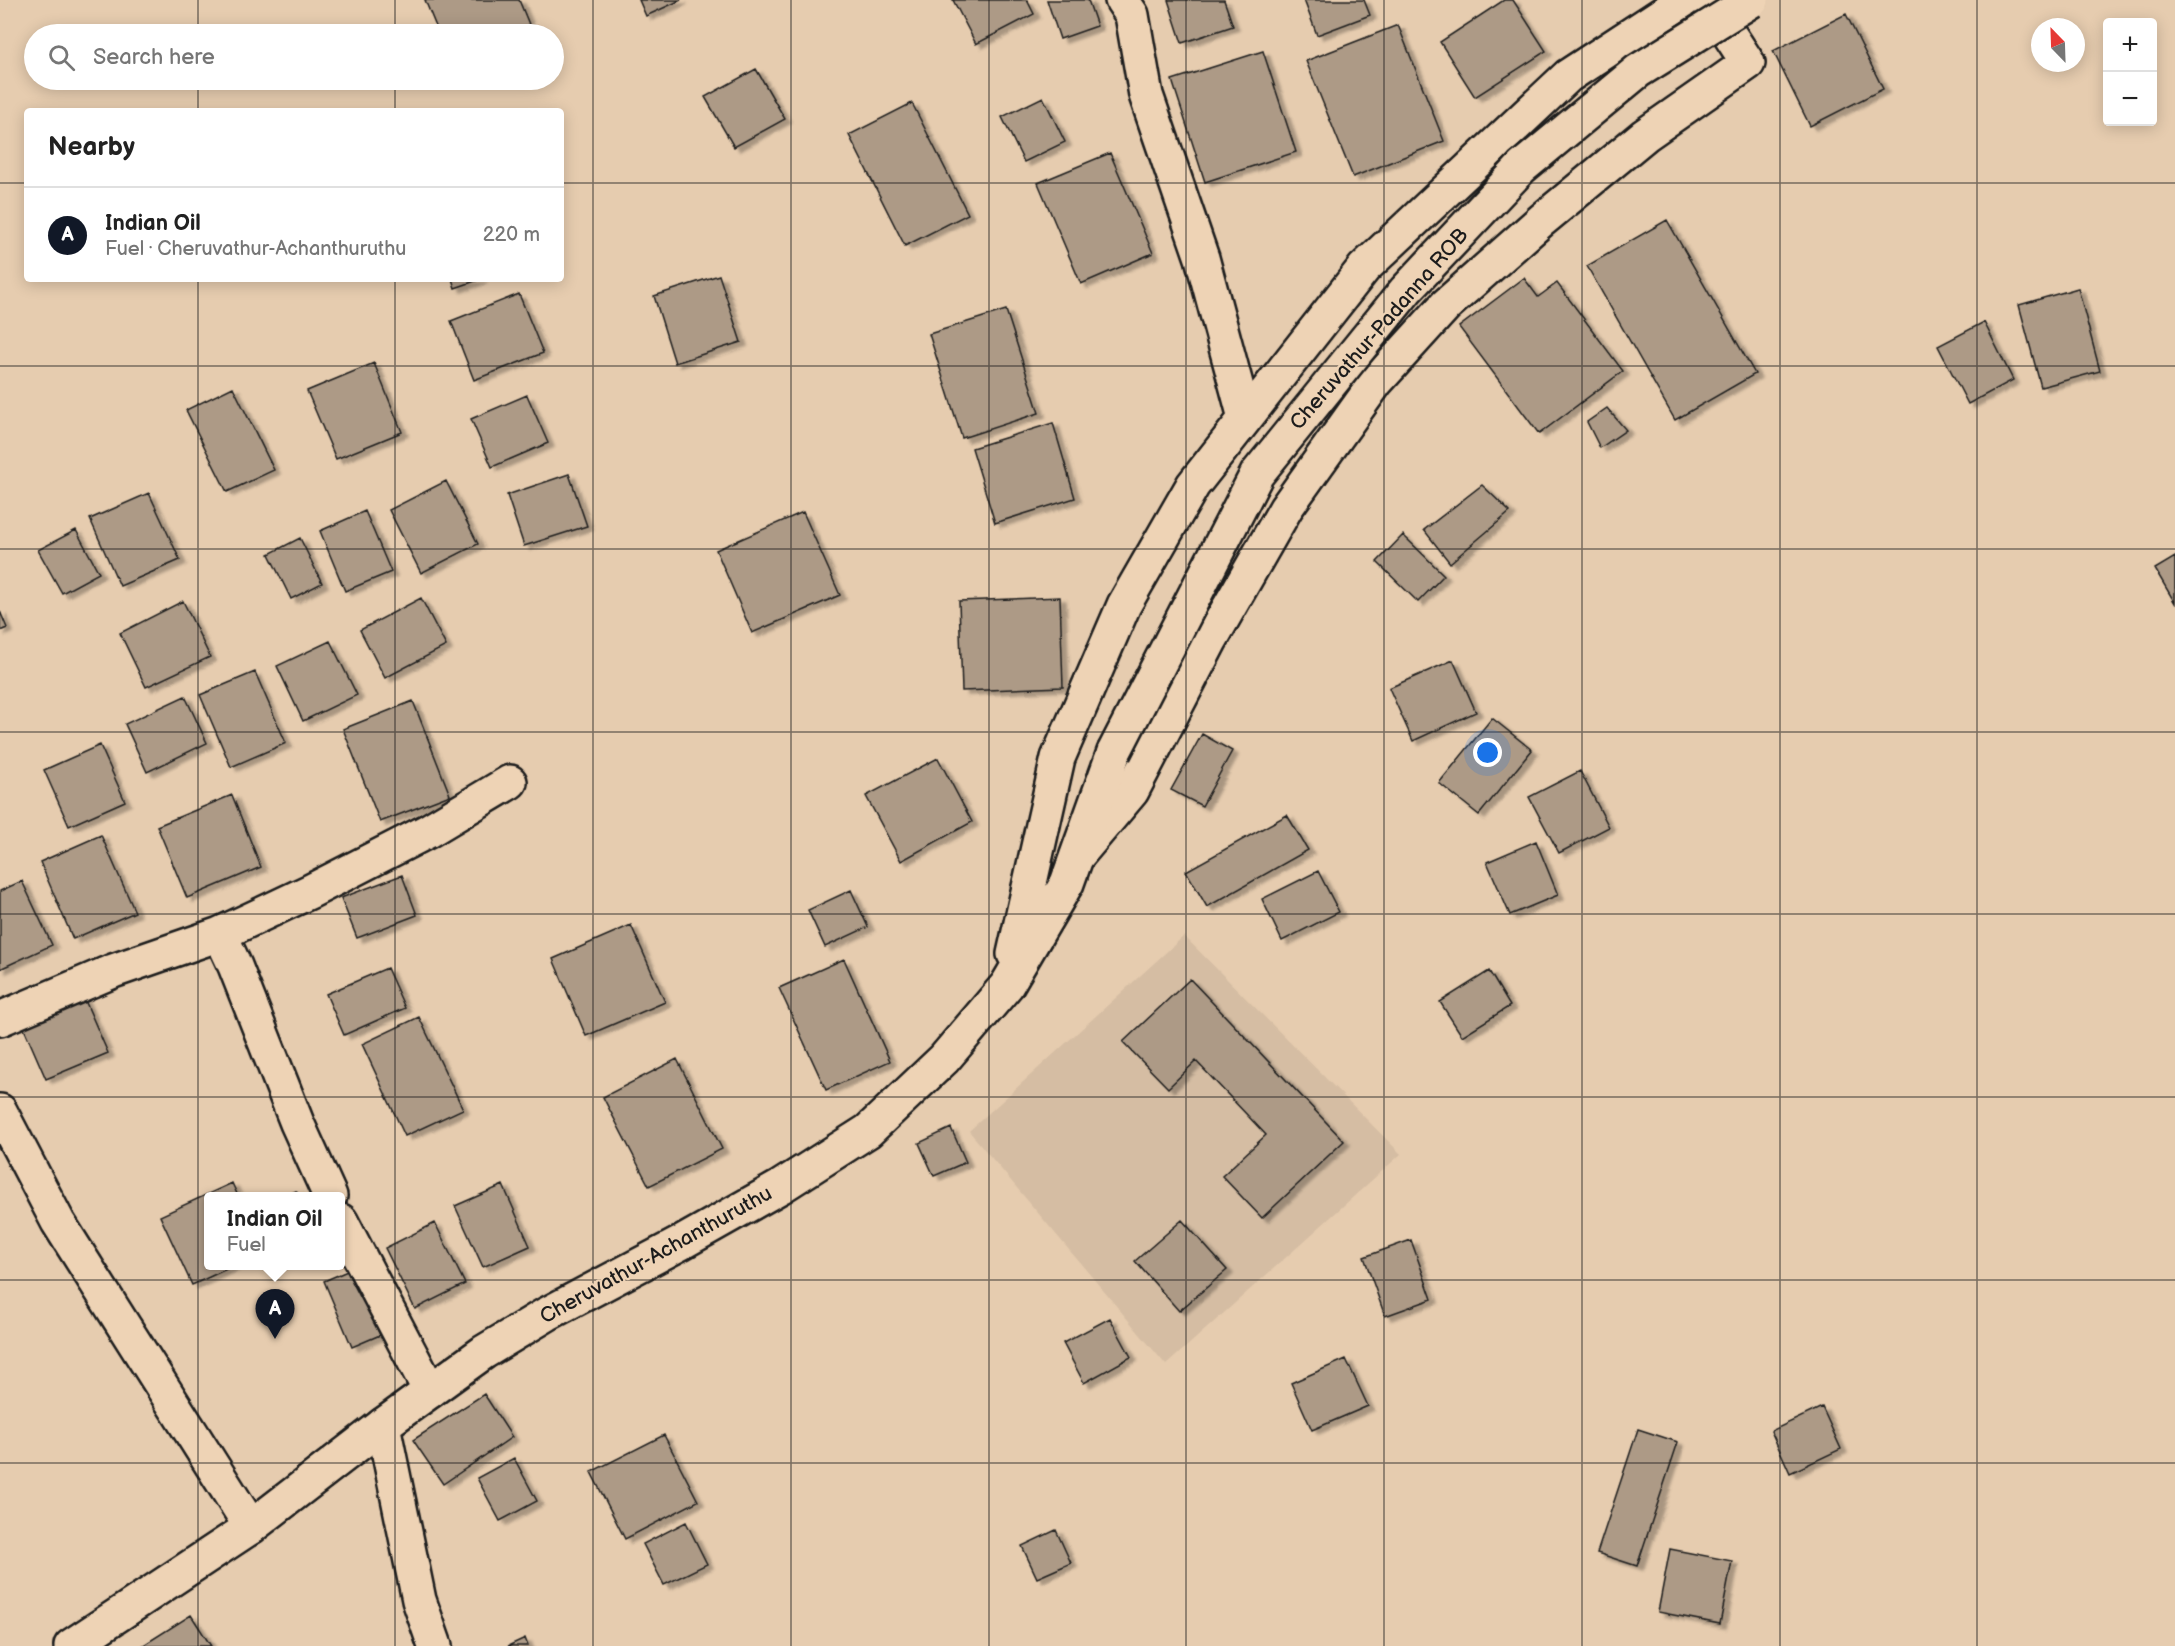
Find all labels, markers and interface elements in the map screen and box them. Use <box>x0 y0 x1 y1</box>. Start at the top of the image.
north arrow <box>2031 18 2085 72</box>
map controls <box>2103 18 2157 126</box>
button: + <box>2103 18 2157 72</box>
search box <box>24 24 564 90</box>
icon: search <box>45 41 78 74</box>
text: Search here <box>93 44 215 71</box>
button: − <box>2103 72 2157 126</box>
text: Nearby <box>48 132 135 163</box>
text: Indian Oil <box>105 210 201 237</box>
text: A <box>61 223 74 247</box>
text: 220 m <box>483 223 540 247</box>
street label: Cheruvathur-Padanna ROB <box>1285 223 1473 435</box>
text: Fuel · Cheruvathur-Achanthuruthu <box>105 237 406 261</box>
your location <box>1473 738 1502 767</box>
street label: Cheruvathur-Achanthuruthu <box>536 1181 776 1329</box>
popup <box>204 1192 345 1270</box>
text: Indian Oil <box>227 1206 322 1233</box>
text: Fuel <box>227 1233 266 1257</box>
pin: A <box>256 1290 294 1339</box>

